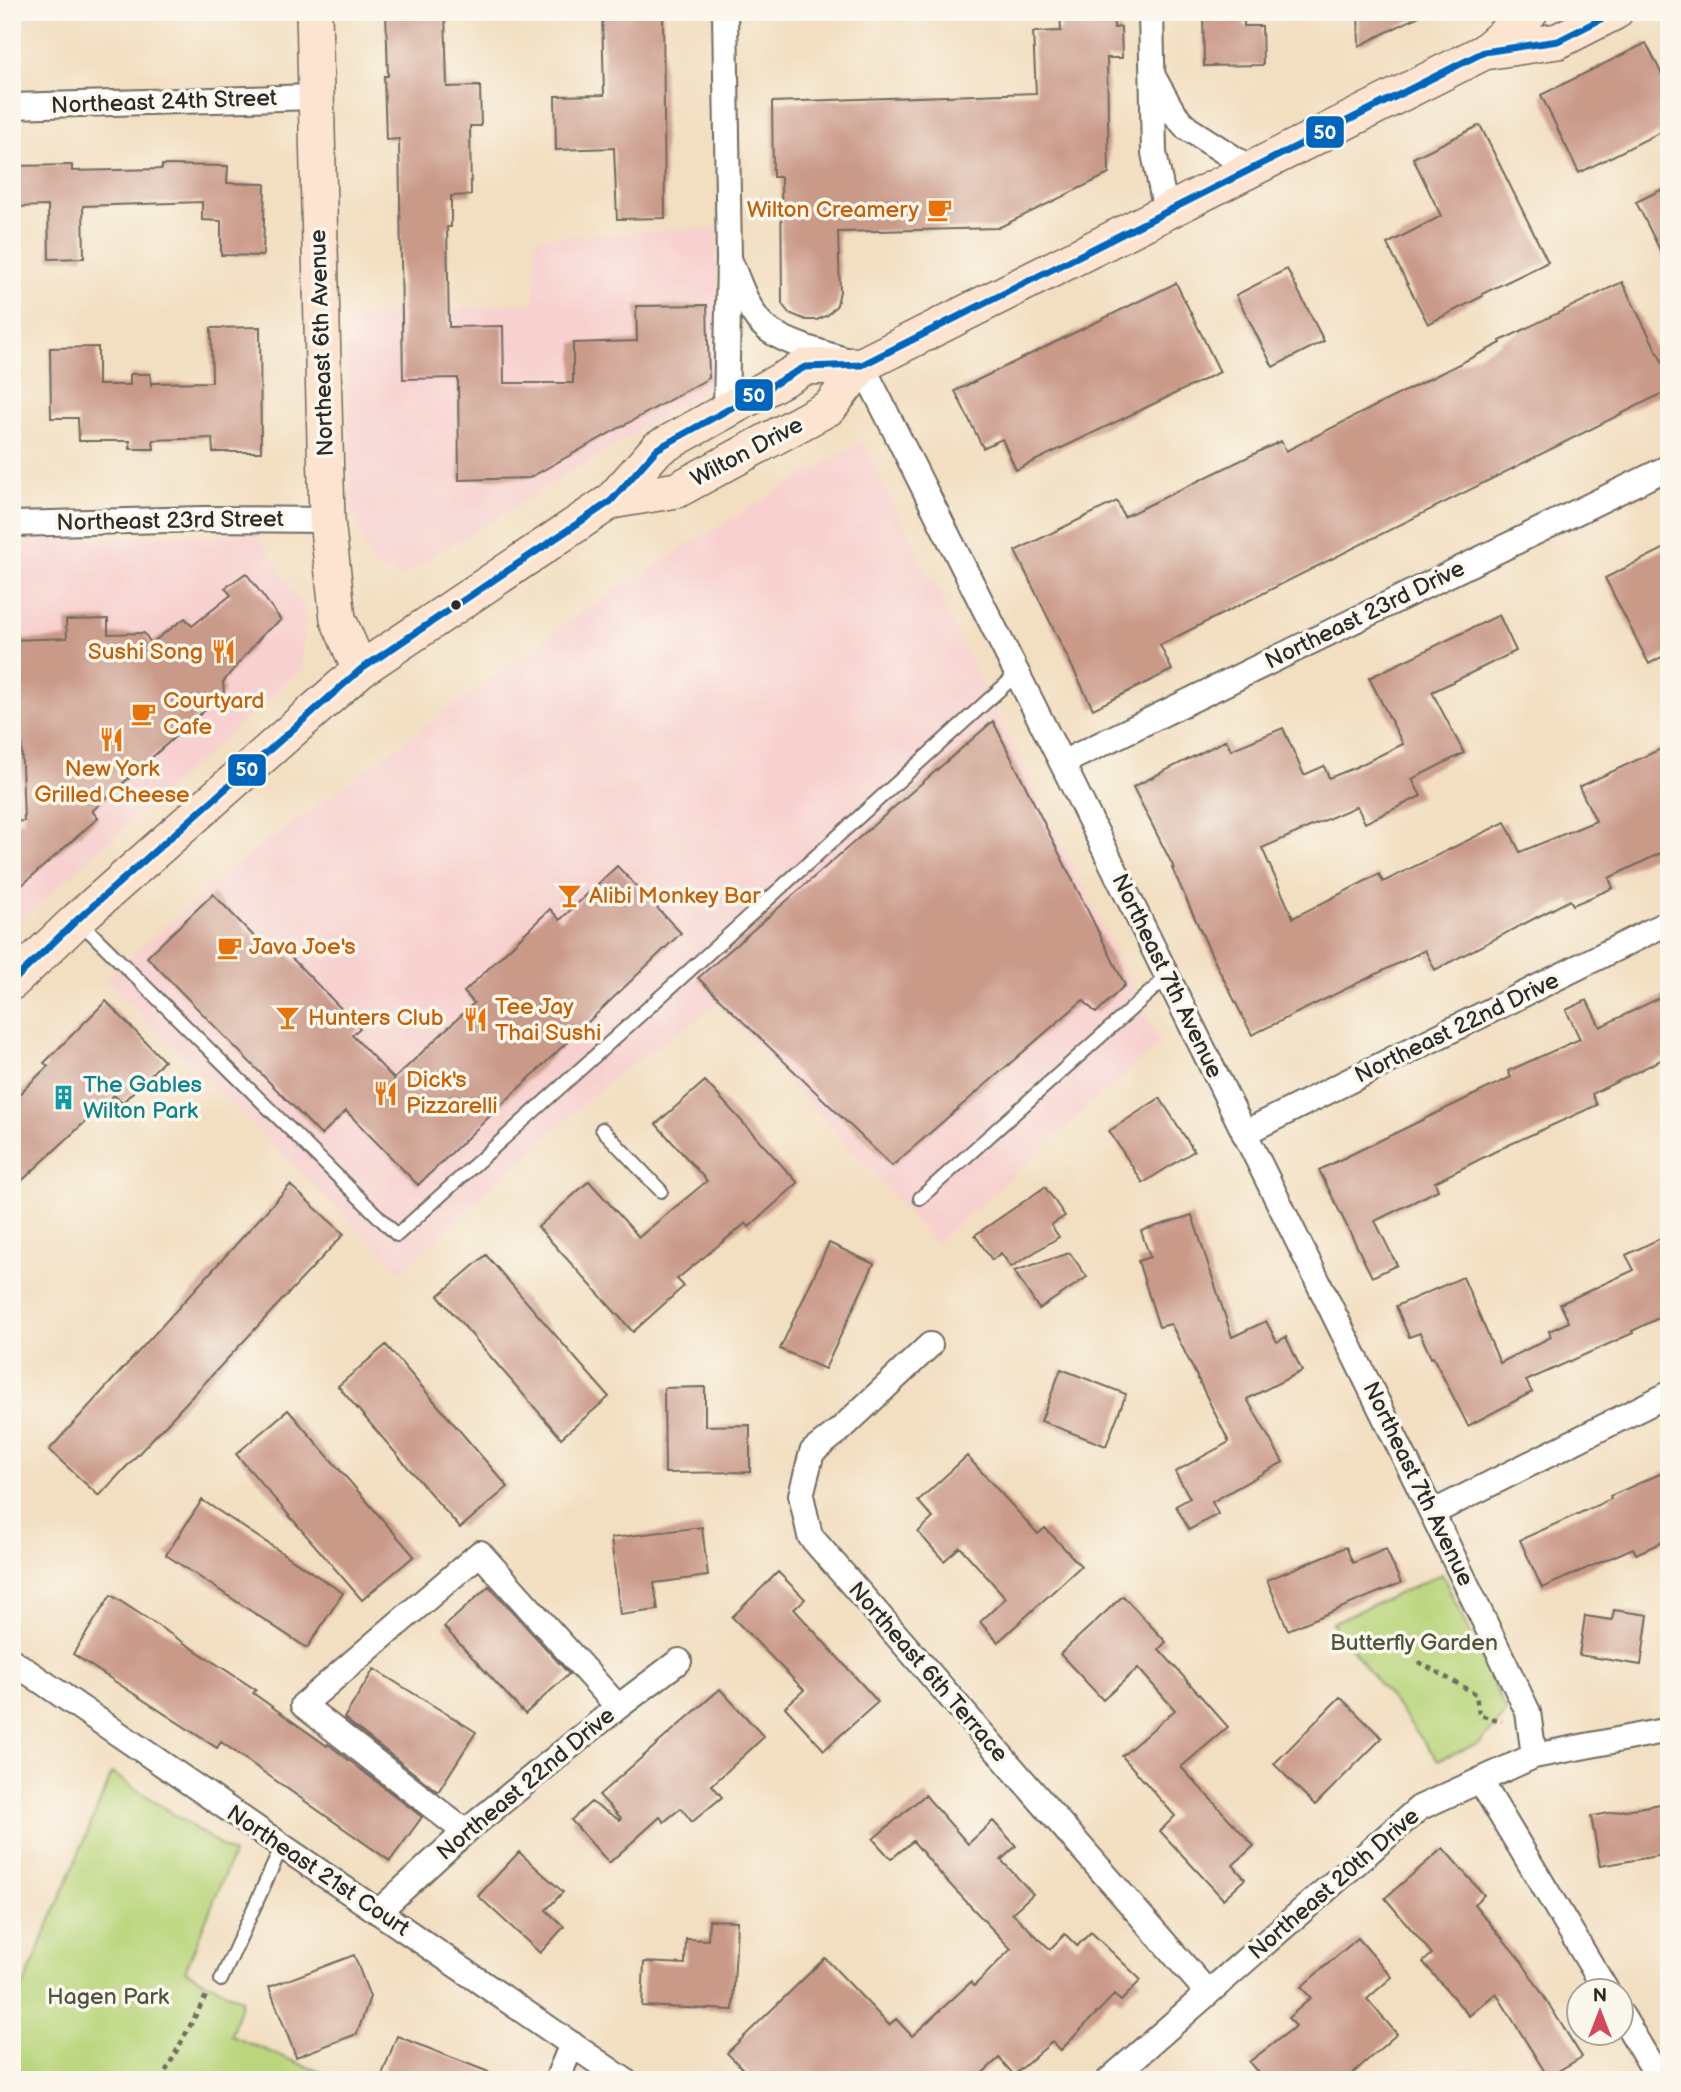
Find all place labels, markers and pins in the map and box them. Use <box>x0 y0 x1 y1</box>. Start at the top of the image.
place label: Wilton Creamery <box>747 196 920 224</box>
cafe icon: Wilton Creamery <box>925 196 953 224</box>
unlabelled marker <box>449 598 463 612</box>
place label: Sushi Song <box>88 638 203 666</box>
restaurant icon: Sushi Song <box>209 638 237 666</box>
place label: Courtyard Cafe <box>163 687 264 741</box>
cafe icon: Courtyard Cafe <box>129 700 157 728</box>
restaurant icon: New York Grilled Cheese <box>98 725 126 753</box>
place label: New York Grilled Cheese <box>34 755 190 809</box>
bar icon: Alibi Monkey Bar <box>555 882 583 910</box>
place label: Alibi Monkey Bar <box>589 882 761 910</box>
cafe icon: Java Joe's <box>215 933 243 961</box>
place label: Java Joe's <box>249 933 356 961</box>
place label: Tee Jay Thai Sushi <box>495 993 601 1047</box>
bar icon: Hunters Club <box>274 1004 302 1032</box>
place label: Hunters Club <box>308 1004 444 1032</box>
restaurant icon: Tee Jay Thai Sushi <box>461 1006 489 1034</box>
place label: Dick's Pizzarelli <box>406 1066 498 1120</box>
place label: The Gables Wilton Park <box>83 1071 202 1125</box>
restaurant icon: Dick's Pizzarelli <box>372 1079 400 1107</box>
building icon: The Gables Wilton Park <box>49 1084 77 1112</box>

